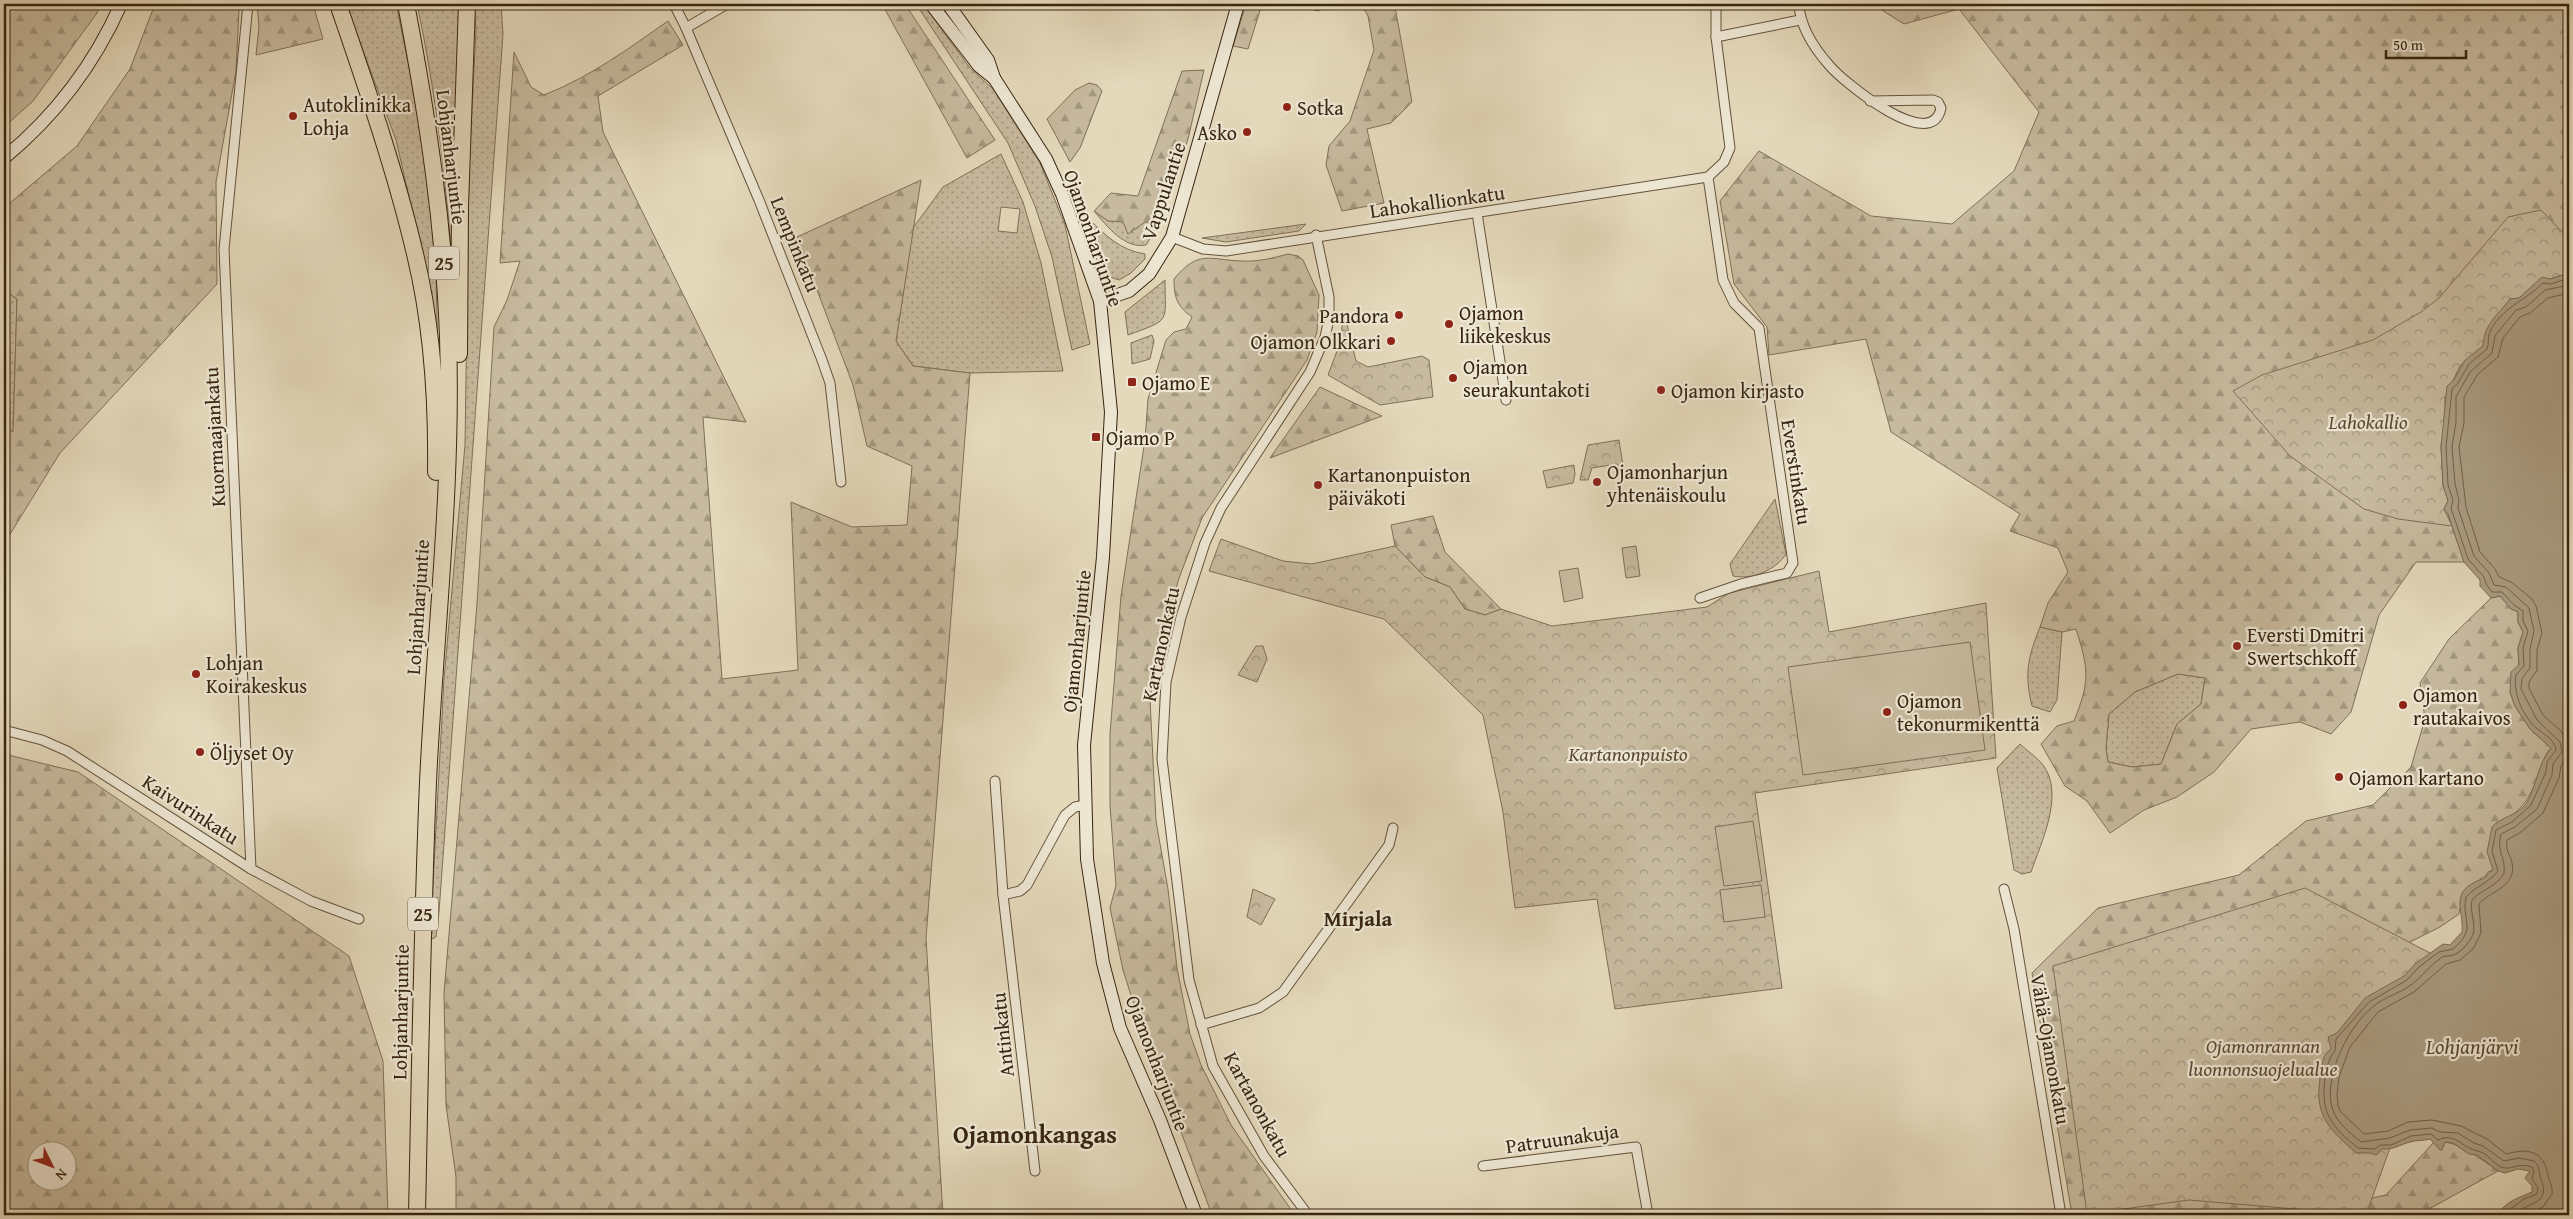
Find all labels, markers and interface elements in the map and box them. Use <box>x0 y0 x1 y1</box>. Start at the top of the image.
scale bar <box>2386 28 2466 60</box>
text: 50 m <box>2393 34 2424 55</box>
street label: Lohjanharjuntie <box>429 88 475 226</box>
place label: Autoklinikka Lohja <box>303 90 412 142</box>
place label: Sotka <box>1297 93 1344 122</box>
marker: Sotka <box>1281 101 1293 113</box>
marker: Autoklinikka Lohja <box>287 110 299 122</box>
place label: Asko <box>1197 118 1237 147</box>
marker: Asko <box>1241 126 1253 138</box>
street label: Vappulantie <box>1133 138 1193 244</box>
street label: Ojamonharjuntie <box>1057 166 1131 310</box>
street label: Lahokallionkatu <box>1368 177 1507 225</box>
street label: Lempinkatu <box>764 192 828 296</box>
road number: 25 <box>429 247 459 280</box>
place label: Ojamon liikekeskus <box>1459 298 1551 350</box>
place label: Pandora <box>1319 301 1390 330</box>
marker: Pandora <box>1393 309 1405 321</box>
marker: Ojamon liikekeskus <box>1443 318 1455 330</box>
place label: Ojamon Olkkari <box>1250 327 1381 356</box>
marker: Ojamon Olkkari <box>1385 335 1397 347</box>
place label: Ojamon seurakuntakoti <box>1463 352 1590 404</box>
street label: Kuormaajankatu <box>196 366 232 508</box>
place label: Ojamo E <box>1142 368 1210 397</box>
marker: Ojamon seurakuntakoti <box>1447 372 1459 384</box>
marker: Ojamo E <box>1126 376 1138 388</box>
place label: Ojamon kirjasto <box>1671 376 1804 405</box>
marker: Ojamon kirjasto <box>1655 384 1667 396</box>
park label: Lahokallio <box>2328 407 2408 436</box>
street label: Everstinkatu <box>1774 417 1820 527</box>
place label: Ojamo P <box>1106 423 1175 452</box>
marker: Ojamo P <box>1090 431 1102 443</box>
place label: Ojamonharjun yhtenäiskoulu <box>1606 457 1728 509</box>
place label: Kartanonpuiston päiväkoti <box>1328 460 1470 512</box>
marker: Ojamonharjun yhtenäiskoulu <box>1591 476 1603 488</box>
marker: Kartanonpuiston päiväkoti <box>1312 479 1324 491</box>
street label: Lohjanharjuntie <box>398 538 436 676</box>
street label: Ojamonharjuntie <box>1054 568 1098 714</box>
street label: Kartanonkatu <box>1134 584 1186 704</box>
place label: Eversti Dmitri Swertschkoff <box>2247 620 2365 672</box>
marker: Eversti Dmitri Swertschkoff <box>2231 640 2243 652</box>
place label: Lohjan Koirakeskus <box>206 648 307 700</box>
marker: Lohjan Koirakeskus <box>190 668 202 680</box>
place label: Ojamon rautakaivos <box>2413 680 2511 732</box>
place label: Ojamon tekonurmikenttä <box>1897 686 2040 738</box>
marker: Ojamon rautakaivos <box>2397 699 2409 711</box>
marker: Ojamon tekonurmikenttä <box>1881 706 1893 718</box>
place label: Öljyset Oy <box>210 738 294 767</box>
park label: Kartanonpuisto <box>1567 739 1688 768</box>
marker: Öljyset Oy <box>194 746 206 758</box>
place label: Ojamon kartano <box>2349 763 2484 792</box>
street label: Kaivurinkatu <box>137 767 245 851</box>
marker: Ojamon kartano <box>2333 771 2345 783</box>
road number: 25 <box>408 898 438 931</box>
district label: Mirjala <box>1324 903 1392 934</box>
street label: Lohjanharjuntie <box>384 944 416 1080</box>
street label: Vähä-Ojamonkatu <box>2023 971 2079 1127</box>
street label: Antinkatu <box>983 991 1021 1079</box>
street label: Ojamonharjuntie <box>1119 991 1197 1135</box>
park label: Ojamonrannan luonnonsuojelualue <box>2188 1031 2338 1083</box>
water label: Lohjanjärvi <box>2425 1031 2519 1062</box>
street label: Kartanonkatu <box>1217 1046 1299 1162</box>
district label: Ojamonkangas <box>953 1116 1117 1152</box>
street label: Patruunakuja <box>1504 1116 1621 1160</box>
north arrow <box>28 1142 78 1192</box>
text: N <box>51 1165 72 1185</box>

